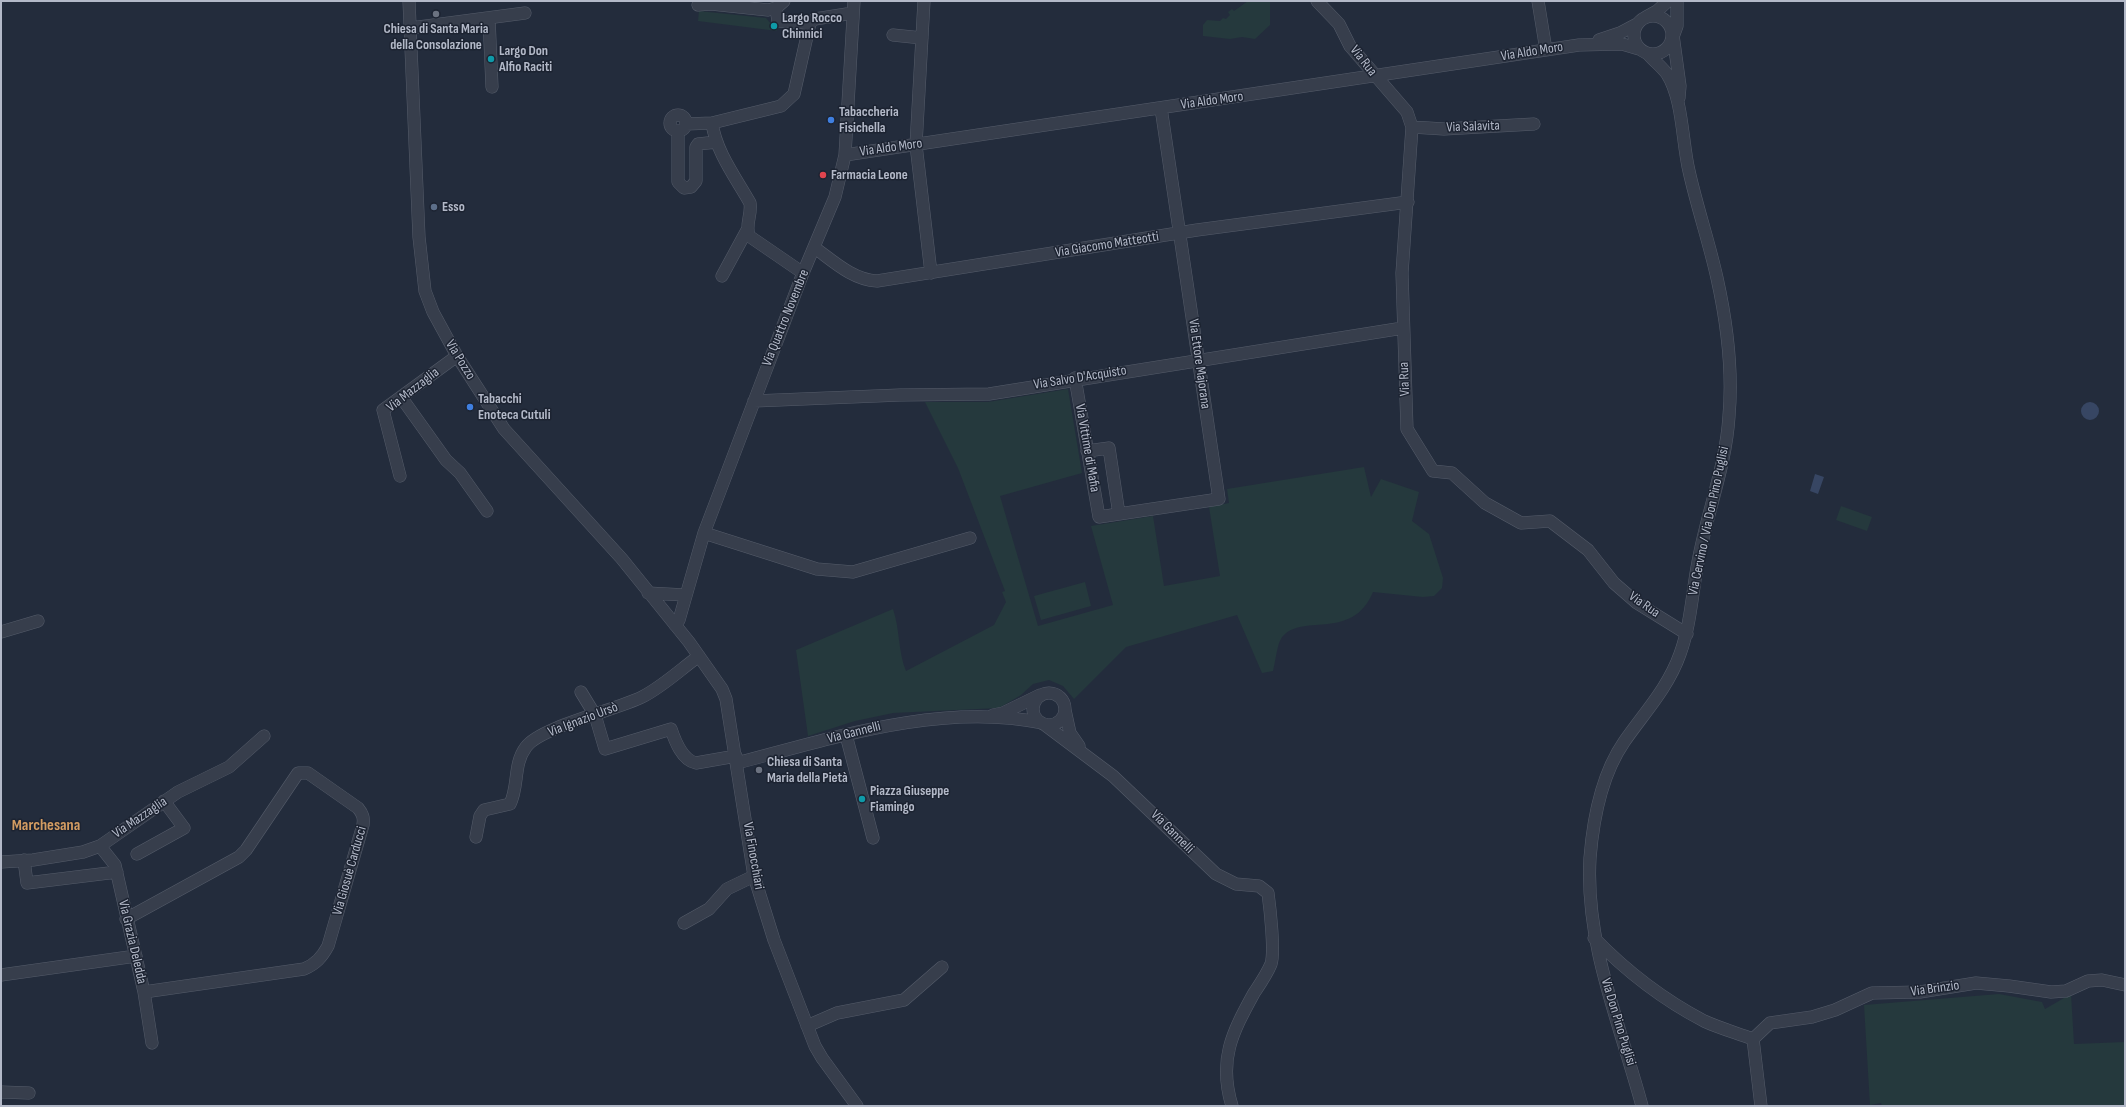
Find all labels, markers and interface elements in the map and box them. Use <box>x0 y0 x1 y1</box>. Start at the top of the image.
marker: Chiesa di Santa Maria della Consolazione <box>431 9 441 19</box>
place label: Largo Rocco Chinnici <box>782 10 842 42</box>
place label: Chiesa di Santa Maria della Consolazione <box>384 21 488 54</box>
marker: Largo Rocco Chinnici <box>769 21 779 31</box>
street label: Via Aldo Moro <box>1500 39 1564 65</box>
street label: Via Rua <box>1346 42 1380 80</box>
place label: Largo Don Alfio Raciti <box>499 43 552 76</box>
marker: Largo Don Alfio Raciti <box>486 54 496 64</box>
street label: Via Aldo Moro <box>1180 88 1244 114</box>
place label: Tabaccheria Fisichella <box>839 104 899 136</box>
marker: Tabaccheria Fisichella <box>826 115 836 125</box>
street label: Via Salavita <box>1446 118 1500 136</box>
street label: Via Aldo Moro <box>859 135 923 161</box>
place label: Farmacia Leone <box>831 167 908 183</box>
marker: Farmacia Leone <box>818 170 828 180</box>
place label: Esso <box>442 199 465 215</box>
marker: Esso <box>429 202 439 212</box>
street label: Via Giacomo Matteotti <box>1054 229 1160 261</box>
street label: Via Quattro Novembre <box>759 267 813 369</box>
street label: Via Ettore Majorana <box>1184 318 1214 410</box>
street label: Via Pozzo <box>441 337 479 383</box>
street label: Via Salvo D'Acquisto <box>1032 362 1128 394</box>
street label: Via Rua <box>1396 362 1414 396</box>
street label: Via Mazzaglia <box>383 364 443 416</box>
place label: Tabacchi Enoteca Cutuli <box>478 391 550 424</box>
marker: Tabacchi Enoteca Cutuli <box>465 402 475 412</box>
street label: Via Vittime di Mafia <box>1071 403 1103 493</box>
street label: Via Cervino / Via Don Pino Puglisi <box>1685 445 1733 597</box>
street label: Via Rua <box>1625 588 1663 622</box>
street label: Via Ignazio Ursò <box>546 699 620 741</box>
street label: Via Gannelli <box>826 718 882 748</box>
place label: Chiesa di Santa Maria della Pietà <box>767 754 848 786</box>
marker: Chiesa di Santa Maria della Pietà <box>754 765 764 775</box>
place label: Piazza Giuseppe Fiamingo <box>870 783 949 816</box>
street label: Via Mazzaglia <box>110 794 170 842</box>
marker: Piazza Giuseppe Fiamingo <box>857 794 867 804</box>
street label: Via Gannelli <box>1147 807 1197 857</box>
district label: Marchesana <box>12 816 80 836</box>
street label: Via Finocchiari <box>739 821 767 891</box>
street label: Via Giosuè Carducci <box>329 825 371 917</box>
street label: Via Grazia Deledda <box>114 898 150 986</box>
street label: Via Don Pino Puglisi <box>1597 976 1639 1068</box>
street label: Via Brinzio <box>1910 977 1960 1001</box>

